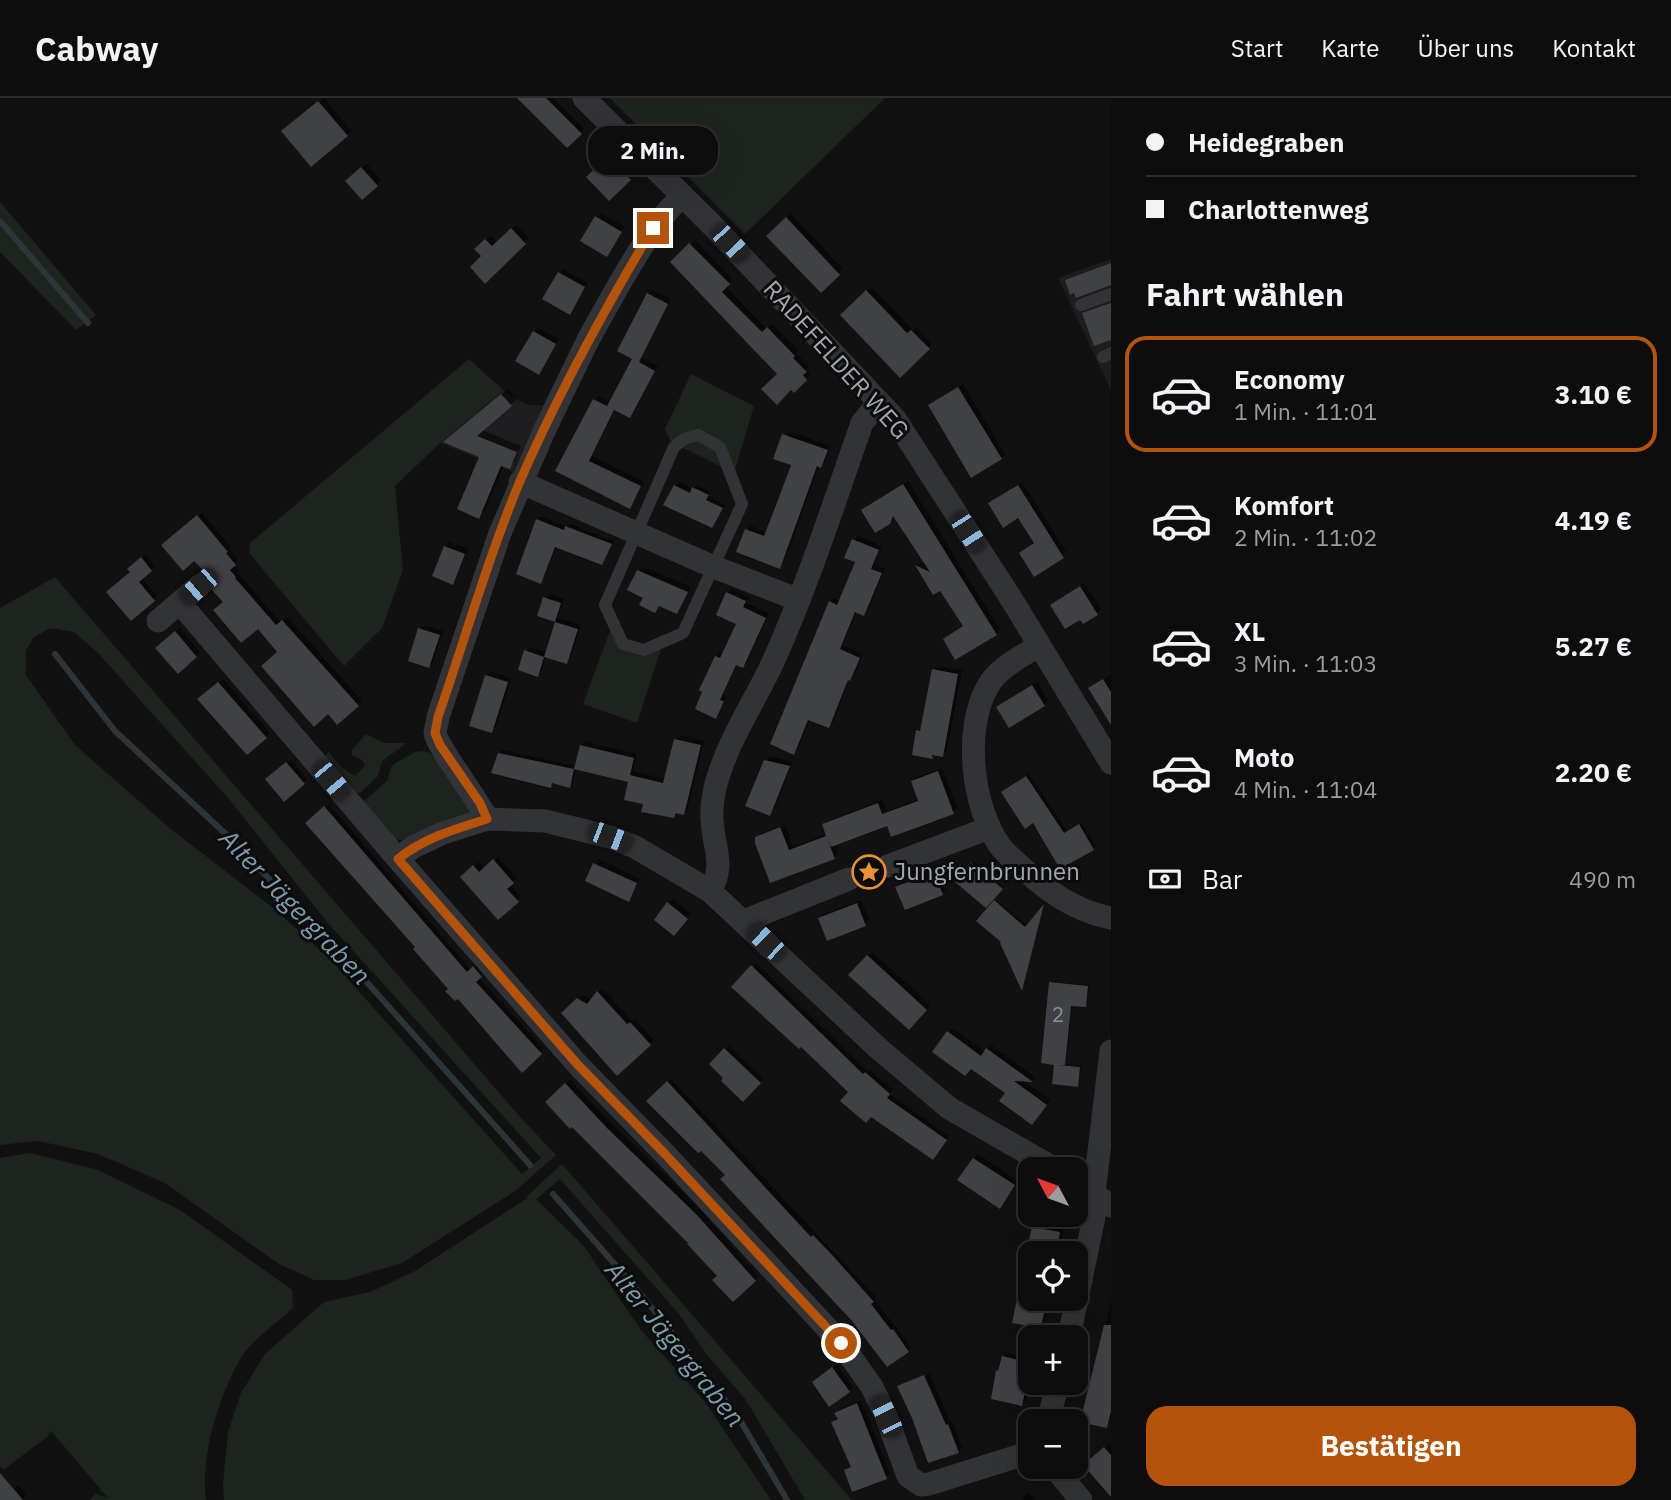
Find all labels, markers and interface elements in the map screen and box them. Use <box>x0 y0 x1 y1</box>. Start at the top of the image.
text: Cabway <box>35 27 158 70</box>
text: Start <box>1231 32 1283 64</box>
text: Karte <box>1321 32 1379 64</box>
text: Über uns <box>1417 32 1514 64</box>
text: Kontakt <box>1552 32 1636 64</box>
text: Heidegraben <box>1188 125 1345 159</box>
callout: 2 Min. <box>588 127 718 176</box>
text: 2 Min. <box>620 135 686 165</box>
text: Charlottenweg <box>1188 192 1368 226</box>
route end <box>637 212 669 244</box>
car <box>708 220 753 266</box>
street label: RADEFELDER WEG <box>757 273 917 446</box>
text: Fahrt wählen <box>1146 273 1344 315</box>
text: Economy <box>1234 362 1345 396</box>
icon: car <box>1150 363 1213 426</box>
text: 3.10 € <box>1555 377 1632 411</box>
text: 1 Min. · 11:01 <box>1234 396 1377 426</box>
text: Komfort <box>1234 488 1334 522</box>
icon: car <box>1150 489 1213 552</box>
text: 4.19 € <box>1555 503 1632 537</box>
car <box>948 509 989 555</box>
text: 2 Min. · 11:02 <box>1234 522 1377 552</box>
car <box>177 564 222 608</box>
text: XL <box>1234 614 1265 648</box>
icon: car <box>1150 615 1213 678</box>
text: 5.27 € <box>1555 629 1632 663</box>
text: 3 Min. · 11:03 <box>1234 648 1377 678</box>
text: Moto <box>1234 740 1294 774</box>
icon: car <box>1150 741 1213 804</box>
text: 2.20 € <box>1555 755 1632 789</box>
car <box>310 757 353 803</box>
text: 4 Min. · 11:04 <box>1234 774 1377 804</box>
water label: Alter Jägergraben <box>212 820 379 991</box>
car <box>587 820 634 854</box>
place icon: Jungfernbrunnen <box>850 853 888 891</box>
place label: Jungfernbrunnen <box>894 855 1080 887</box>
icon: cash <box>1146 860 1184 898</box>
text: Bar <box>1202 862 1242 896</box>
text: 490 m <box>1569 864 1636 894</box>
car <box>744 920 789 964</box>
house number: 2 <box>1052 1000 1064 1028</box>
north arrow <box>1018 1157 1088 1227</box>
map controls <box>1018 1157 1088 1479</box>
button: locate <box>1018 1241 1088 1311</box>
water label: Alter Jägergraben <box>598 1253 753 1433</box>
button: + <box>1018 1325 1088 1395</box>
route start <box>825 1327 857 1359</box>
car <box>868 1393 905 1439</box>
button: Bestätigen <box>1146 1406 1636 1486</box>
button: − <box>1018 1409 1088 1479</box>

